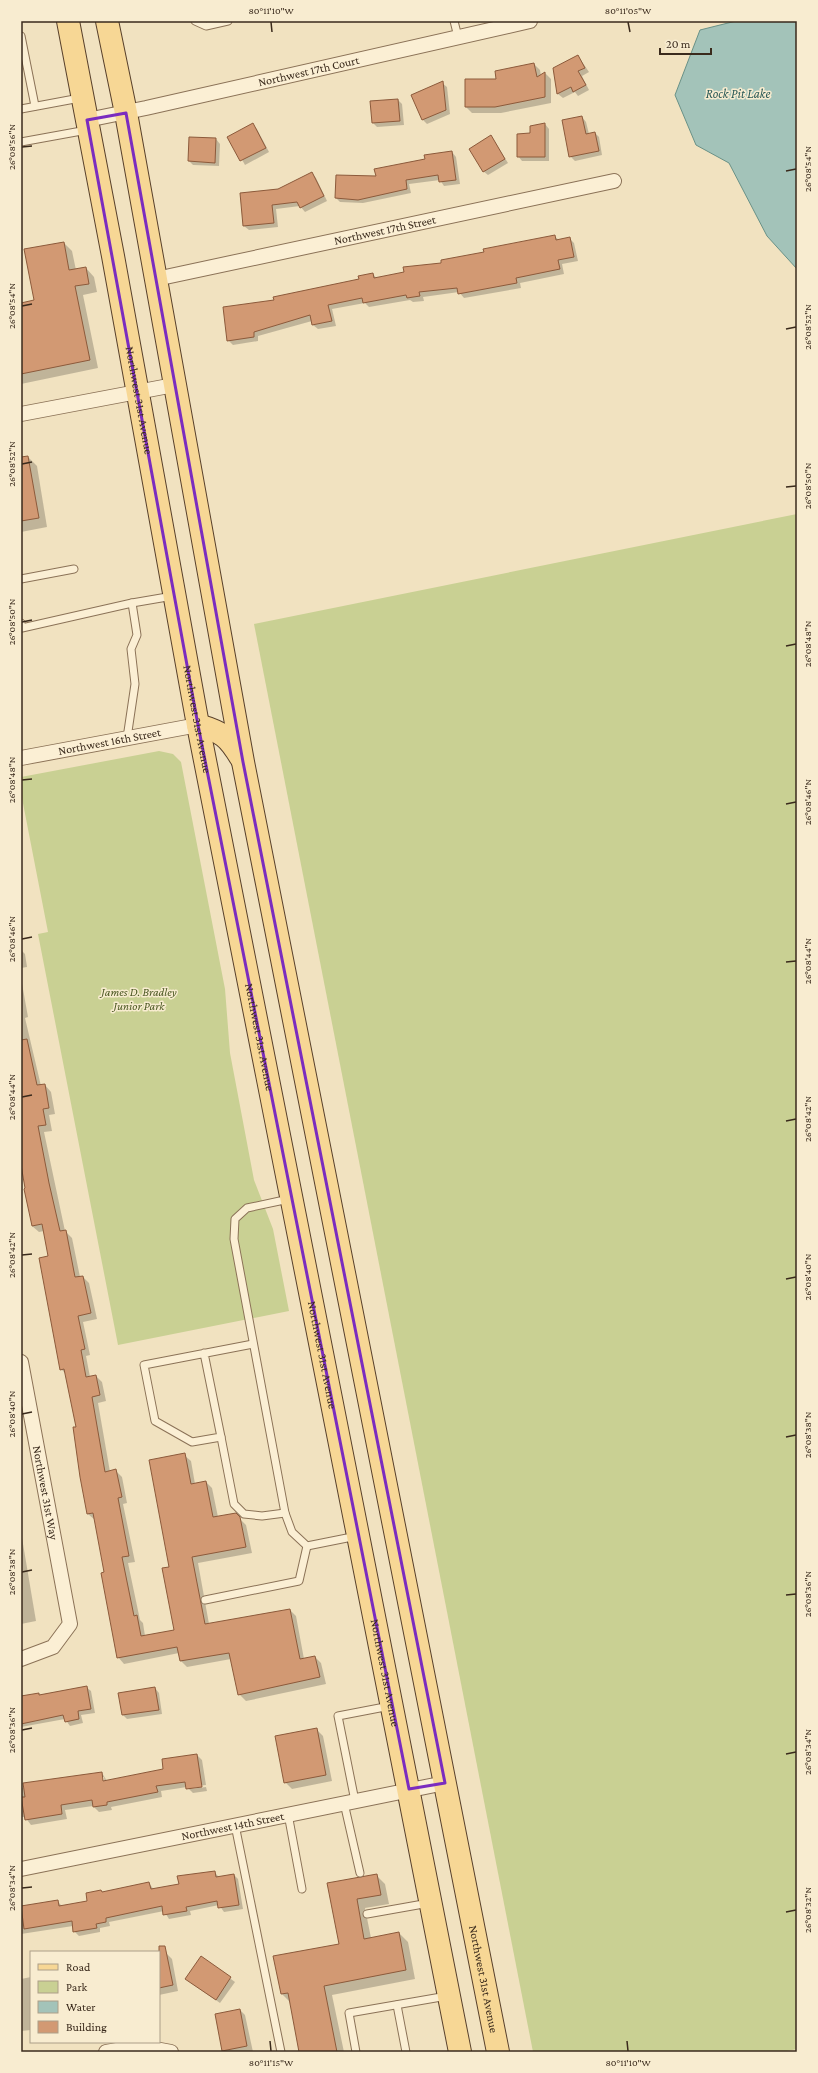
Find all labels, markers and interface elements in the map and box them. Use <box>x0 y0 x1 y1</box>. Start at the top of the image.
text: 80°11'10"W <box>248 5 294 16</box>
text: 80°11'05"W <box>605 5 652 16</box>
scale bar <box>660 30 711 56</box>
text: 20 m <box>666 37 691 51</box>
street label: Northwest 17th Court <box>257 53 362 89</box>
water label: Rock Pit Lake <box>706 86 770 101</box>
text: 26°08'56"N <box>6 123 17 170</box>
text: 26°08'54"N <box>802 146 813 192</box>
street label: Northwest 17th Street <box>333 212 438 248</box>
text: 26°08'54"N <box>6 283 17 329</box>
text: 26°08'52"N <box>802 304 813 350</box>
street label: Northwest 31st Avenue <box>123 345 156 455</box>
text: 26°08'52"N <box>6 441 17 487</box>
text: 26°08'50"N <box>802 462 813 509</box>
text: 26°08'50"N <box>6 598 17 645</box>
text: 26°08'48"N <box>802 620 813 667</box>
street label: Northwest 31st Avenue <box>180 664 214 774</box>
street label: Northwest 16th Street <box>57 725 163 758</box>
text: 26°08'48"N <box>6 756 17 803</box>
text: 26°08'46"N <box>802 778 813 825</box>
text: 26°08'46"N <box>6 915 17 962</box>
text: 26°08'44"N <box>802 937 813 984</box>
street label: Northwest 31st Avenue <box>242 982 277 1092</box>
park label: James D. Bradley Junior Park <box>99 985 177 1013</box>
text: 26°08'44"N <box>6 1073 17 1120</box>
text: 26°08'42"N <box>802 1096 813 1142</box>
text: 26°08'42"N <box>6 1232 17 1278</box>
text: 26°08'40"N <box>802 1253 813 1300</box>
street label: Northwest 31st Avenue <box>305 1300 340 1410</box>
text: 26°08'40"N <box>6 1390 17 1437</box>
text: 26°08'38"N <box>802 1411 813 1458</box>
street label: Northwest 31st Way <box>30 1444 61 1541</box>
text: 26°08'38"N <box>6 1548 17 1595</box>
text: 26°08'36"N <box>802 1570 813 1617</box>
street label: Northwest 31st Avenue <box>368 1618 403 1728</box>
text: 26°08'36"N <box>6 1706 17 1753</box>
text: 26°08'34"N <box>802 1728 813 1775</box>
street label: Northwest 14th Street <box>180 1809 286 1843</box>
text: 26°08'34"N <box>6 1864 17 1911</box>
text: 26°08'32"N <box>802 1887 813 1933</box>
street label: Northwest 31st Avenue <box>466 1924 501 2034</box>
legend <box>30 1951 160 2043</box>
text: Road <box>66 1960 91 1974</box>
text: Park <box>66 1980 88 1994</box>
text: Water <box>66 2000 96 2014</box>
text: Building <box>66 2020 107 2034</box>
text: 80°11'15"W <box>249 2057 294 2068</box>
text: 80°11'10"W <box>605 2057 651 2068</box>

